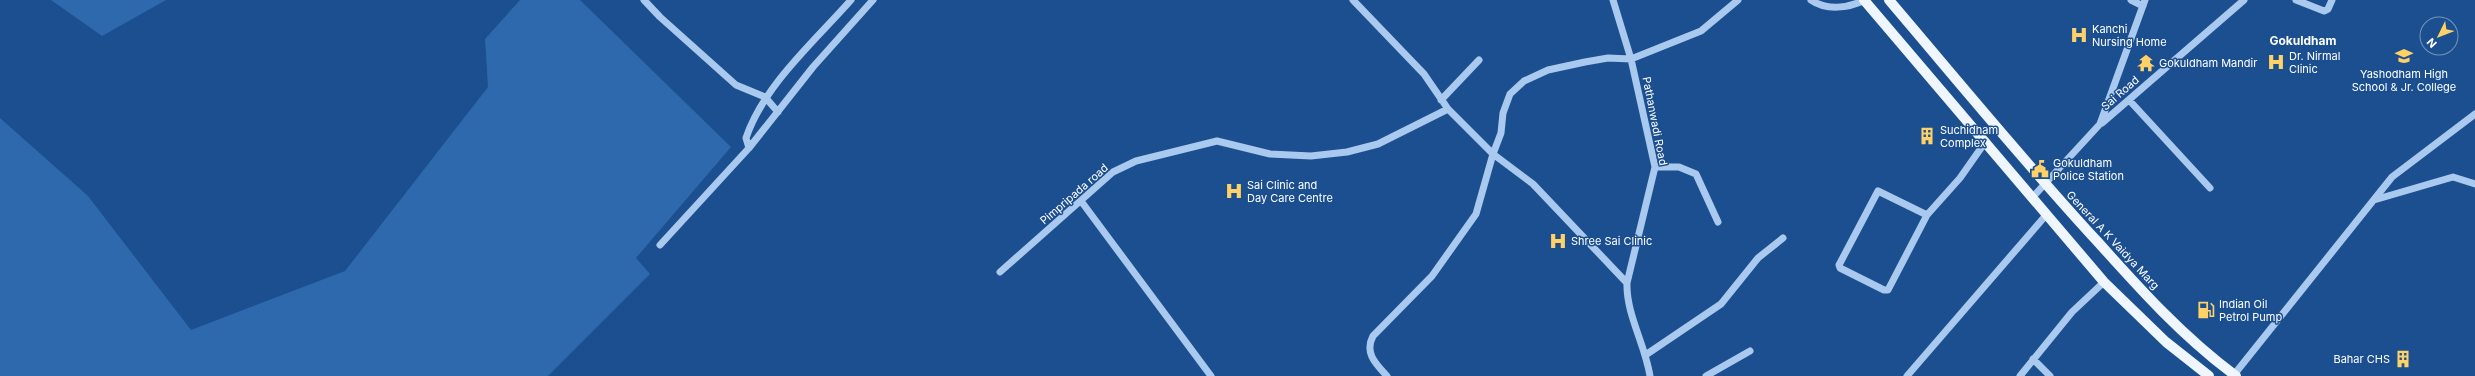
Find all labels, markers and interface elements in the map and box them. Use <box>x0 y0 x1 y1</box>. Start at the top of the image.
north arrow <box>2419 16 2459 56</box>
place label: Kanchi Nursing Home <box>2092 22 2167 49</box>
hospital icon: Kanchi Nursing Home <box>2069 25 2089 45</box>
district label: Gokuldham <box>2269 33 2337 48</box>
text: N <box>2424 35 2440 51</box>
school or university icon: Yashodham High School & Jr. College <box>2394 46 2414 66</box>
place label: Dr. Nirmal Clinic <box>2289 49 2340 76</box>
hospital icon: Dr. Nirmal Clinic <box>2266 52 2286 72</box>
temple icon: Gokuldham Mandir <box>2136 53 2156 73</box>
place label: Gokuldham Mandir <box>2159 56 2257 70</box>
place label: Yashodham High School & Jr. College <box>2352 67 2456 94</box>
street label: Sai Road <box>2098 73 2142 113</box>
street label: Pathanwadi Road <box>1640 75 1670 167</box>
place label: Suchidham Complex <box>1940 123 1998 150</box>
building icon: Suchidham Complex <box>1917 126 1937 146</box>
place label: Gokuldham Police Station <box>2053 156 2124 183</box>
public building icon: Gokuldham Police Station <box>2030 159 2050 179</box>
street label: Pimpripada road <box>1037 161 1111 227</box>
place label: Sai Clinic and Day Care Centre <box>1247 178 1333 205</box>
hospital icon: Sai Clinic and Day Care Centre <box>1224 181 1244 201</box>
street label: General A K Vaidya Marg <box>2064 188 2162 292</box>
hospital icon: Shree Sai Clinic <box>1548 231 1568 251</box>
place label: Shree Sai Clinic <box>1571 234 1652 248</box>
place label: Indian Oil Petrol Pump <box>2219 297 2282 324</box>
fuel station icon: Indian Oil Petrol Pump <box>2196 300 2216 320</box>
building icon: Bahar CHS <box>2393 349 2413 369</box>
place label: Bahar CHS <box>2333 352 2390 366</box>

